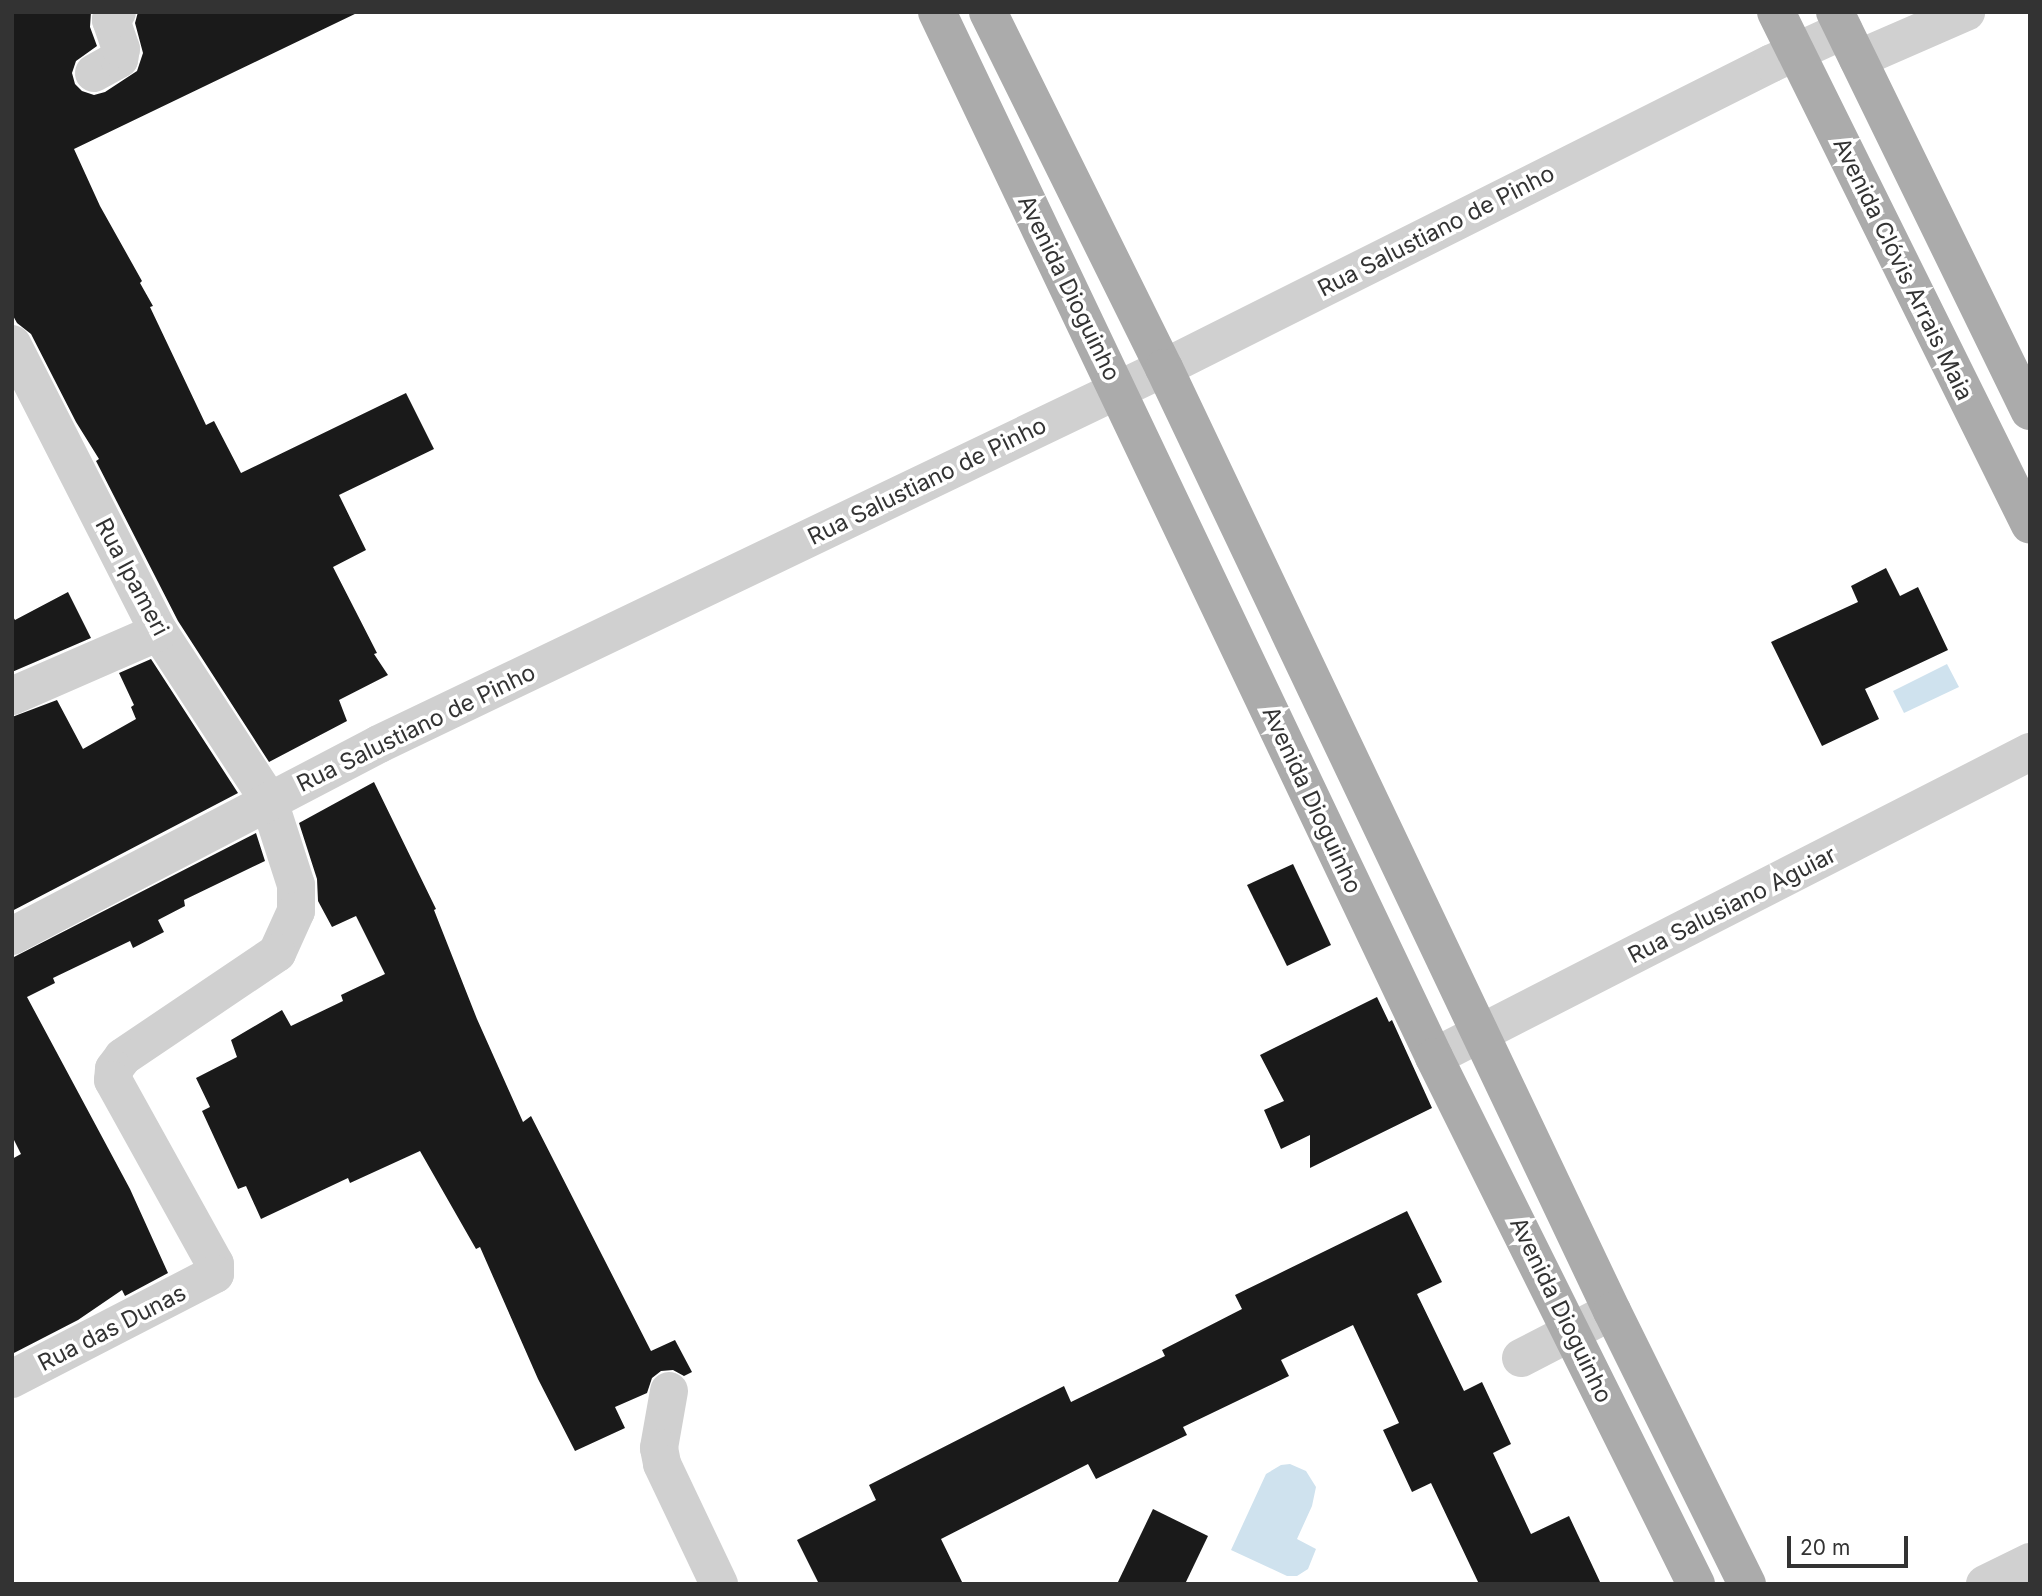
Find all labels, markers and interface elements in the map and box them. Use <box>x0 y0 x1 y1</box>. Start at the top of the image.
street label: Avenida Clóvis Arrais Maia <box>1827 133 1979 405</box>
street label: Rua Salustiano de Pinho <box>1313 159 1559 303</box>
street label: Avenida Dioguinho <box>1012 191 1126 385</box>
street label: Rua Salustiano de Pinho <box>803 411 1051 551</box>
street label: Rua Ipameri <box>89 513 175 641</box>
street label: Rua Salustiano de Pinho <box>292 658 540 798</box>
street label: Avenida Dioguinho <box>1257 702 1367 898</box>
street label: Rua Salusiano Aguiar <box>1623 841 1841 969</box>
street label: Avenida Dioguinho <box>1504 1213 1618 1407</box>
street label: Rua das Dunas <box>33 1279 191 1377</box>
scale bar <box>1790 1522 1911 1566</box>
text: 20 m <box>1800 1535 1850 1560</box>

